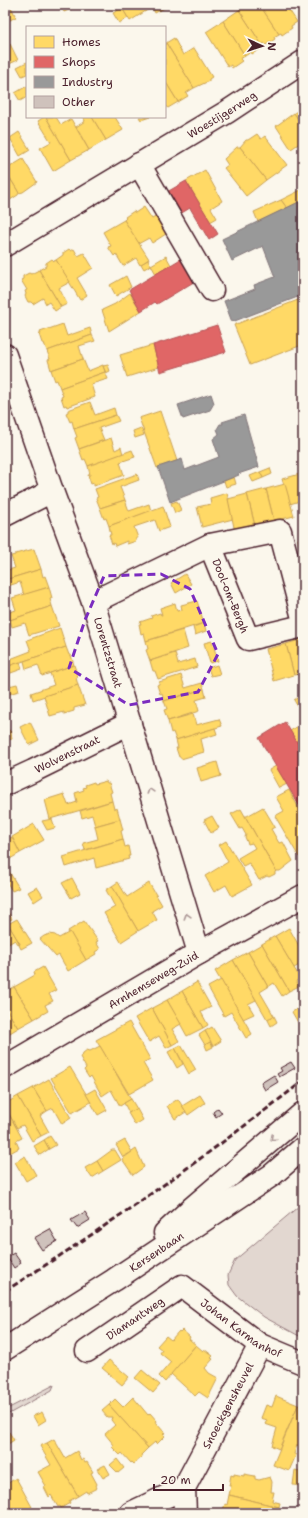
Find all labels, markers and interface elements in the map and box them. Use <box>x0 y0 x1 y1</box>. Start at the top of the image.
legend <box>26 26 166 118</box>
north arrow <box>242 26 282 66</box>
text: Homes <box>62 34 101 50</box>
text: N <box>264 42 279 52</box>
text: Shops <box>62 54 96 70</box>
text: Industry <box>62 74 113 90</box>
street label: Woestijgerweg <box>185 88 260 142</box>
text: Other <box>62 94 96 110</box>
street label: Dool-om-Bergh <box>208 557 252 636</box>
street label: Lorentzstraat <box>90 615 126 690</box>
street label: Wolvenstraat <box>32 732 103 777</box>
one-way arrow <box>146 788 155 795</box>
one-way arrow <box>183 913 192 920</box>
street label: Arnhemseweg-Zuid <box>106 948 201 1013</box>
one-way arrow <box>271 1134 278 1141</box>
street label: Kersenbaan <box>127 1229 187 1276</box>
street label: Diamantweg <box>103 1293 167 1344</box>
street label: Johan Karmanhof <box>197 1295 285 1362</box>
street label: Snoeckgensheuvel <box>199 1359 258 1452</box>
scale bar <box>154 1466 223 1492</box>
text: 20 m <box>160 1472 191 1488</box>

